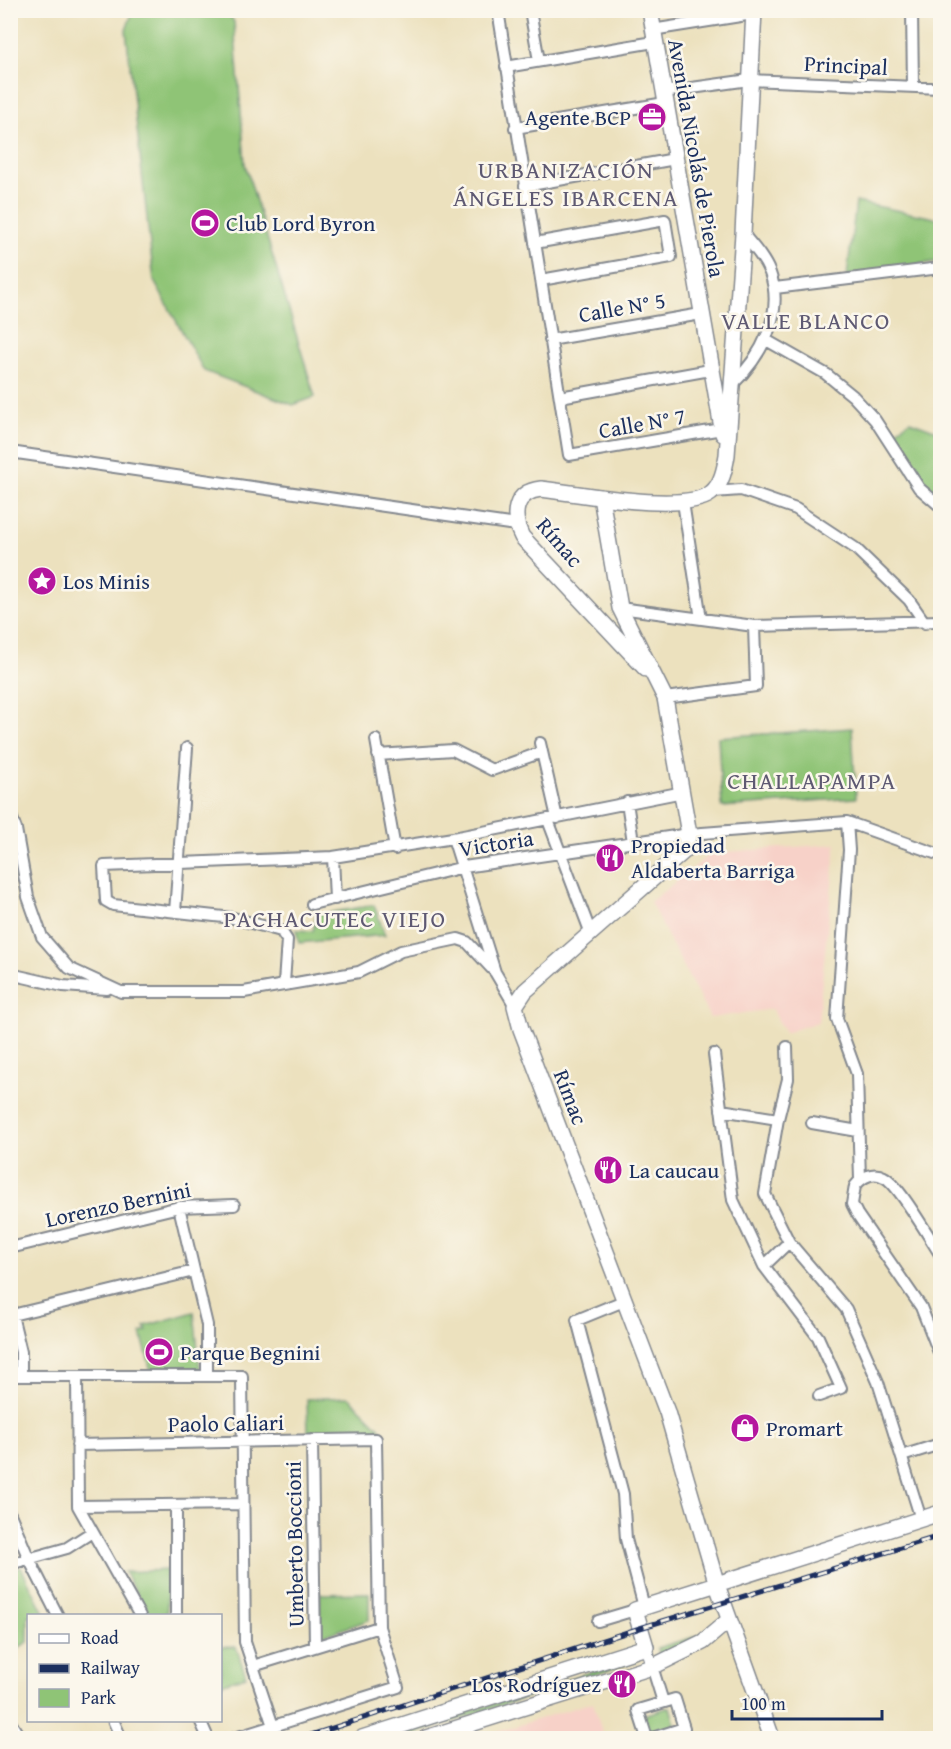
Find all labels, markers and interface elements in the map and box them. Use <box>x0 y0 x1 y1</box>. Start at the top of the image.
street label: Avenida Nicolás de Pierola <box>660 36 734 281</box>
street label: Principal <box>803 47 889 83</box>
place label: Agente BCP <box>525 101 631 133</box>
office icon: Agente BCP <box>636 101 668 133</box>
district label: URBANIZACIÓN ÁNGELES IBARCENA <box>453 152 679 215</box>
sports icon: Club Lord Byron <box>189 207 221 239</box>
place label: Club Lord Byron <box>226 207 376 239</box>
street label: Calle N° 5 <box>576 284 668 330</box>
district label: VALLE BLANCO <box>721 303 891 338</box>
street label: Calle N° 7 <box>596 400 688 446</box>
street label: Rímac <box>529 510 591 574</box>
place icon: Los Minis <box>26 565 58 597</box>
place label: Los Minis <box>63 565 150 597</box>
district label: CHALLAPAMPA <box>727 763 897 798</box>
street label: Victoria <box>456 821 536 865</box>
place label: Propiedad Aldaberta Barriga <box>631 829 796 886</box>
restaurant icon: Propiedad Aldaberta Barriga <box>594 842 626 874</box>
district label: PACHACUTEC VIEJO <box>224 901 446 936</box>
street label: Rímac <box>546 1065 596 1130</box>
restaurant icon: La caucau <box>592 1154 624 1186</box>
place label: La caucau <box>629 1154 719 1186</box>
street label: Lorenzo Bernini <box>42 1173 194 1235</box>
sports icon: Parque Begnini <box>143 1336 175 1368</box>
place label: Parque Begnini <box>180 1336 320 1368</box>
street label: Paolo Caliari <box>168 1406 284 1440</box>
shop icon: Promart <box>729 1412 761 1444</box>
place label: Promart <box>766 1412 843 1444</box>
street label: Umberto Boccioni <box>277 1461 311 1627</box>
legend <box>27 1614 222 1722</box>
text: Road <box>81 1624 119 1651</box>
text: Railway <box>81 1654 140 1681</box>
place label: Los Rodríguez <box>472 1668 601 1700</box>
restaurant icon: Los Rodríguez <box>606 1668 638 1700</box>
scale bar <box>732 1683 882 1721</box>
text: Park <box>81 1684 117 1711</box>
text: 100 m <box>741 1690 786 1717</box>

